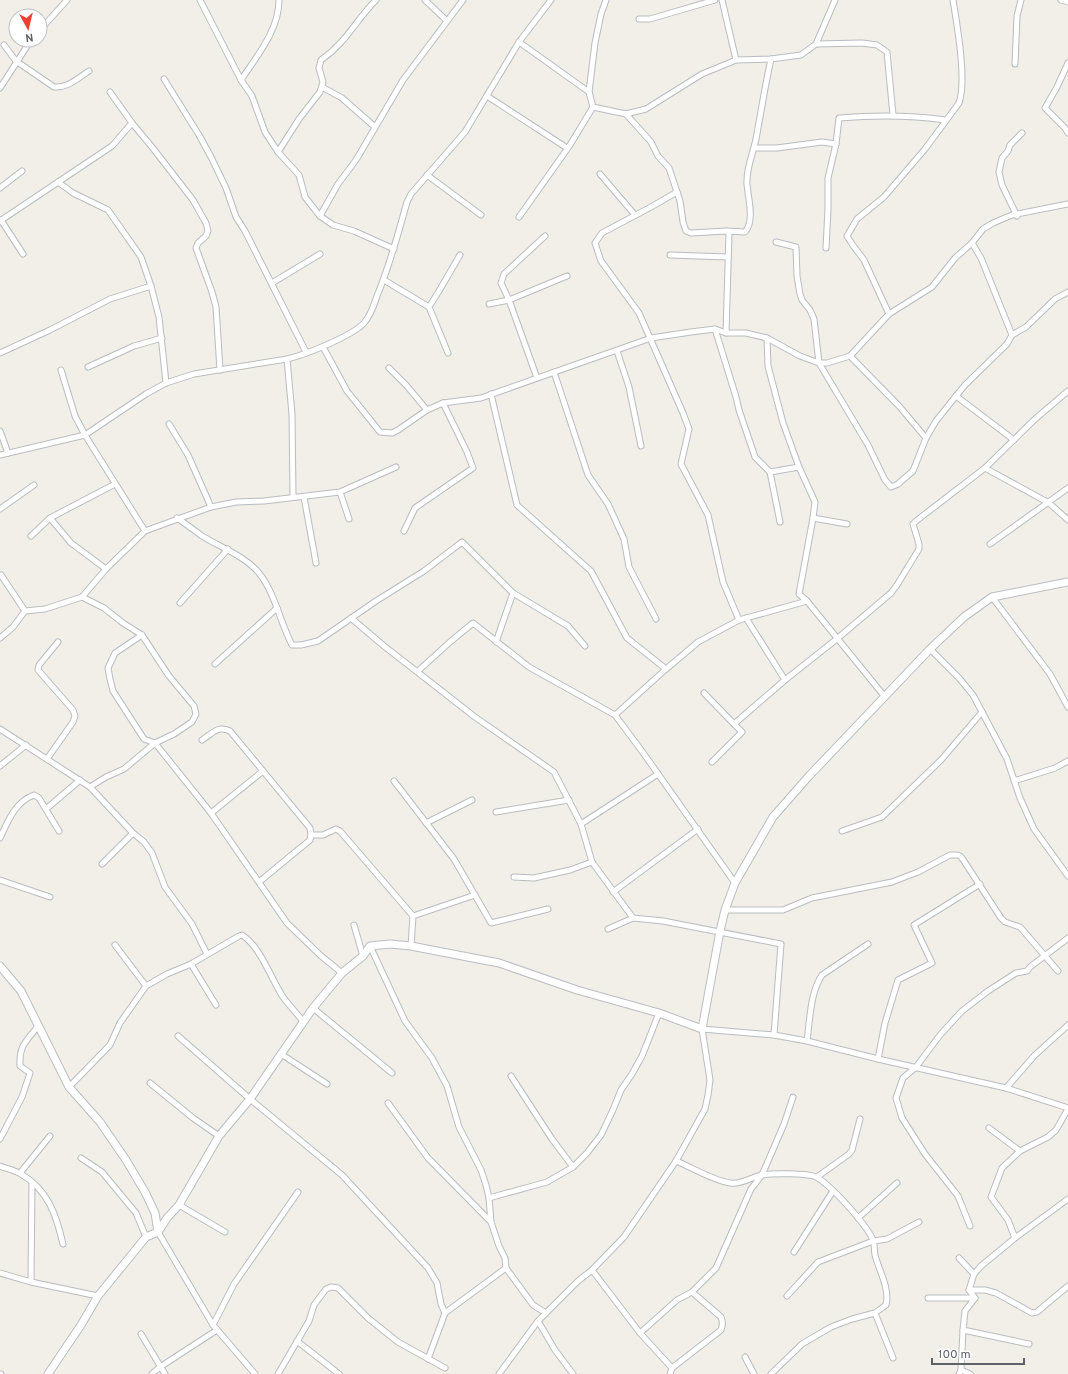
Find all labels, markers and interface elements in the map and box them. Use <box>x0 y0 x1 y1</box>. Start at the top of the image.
north arrow <box>8 8 48 48</box>
text: N <box>24 29 34 44</box>
scale bar <box>932 1340 1024 1366</box>
text: 100 m <box>938 1347 971 1363</box>

